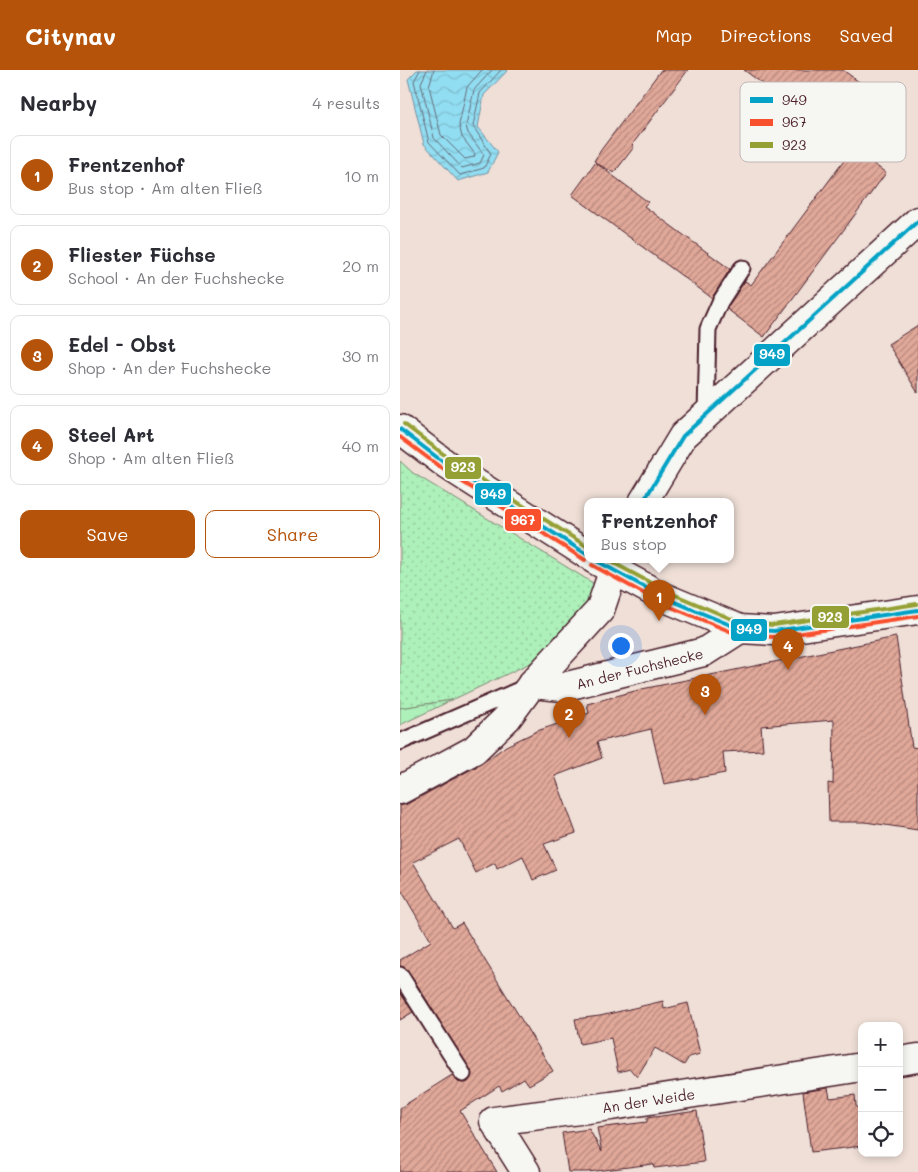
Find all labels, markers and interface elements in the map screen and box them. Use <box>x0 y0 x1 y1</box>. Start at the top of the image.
text: Citynav <box>25 20 116 51</box>
text: Map <box>655 23 692 47</box>
text: Directions <box>720 23 812 47</box>
text: Saved <box>840 23 893 47</box>
legend <box>740 82 906 162</box>
text: Nearby <box>20 89 97 116</box>
text: 949 <box>782 90 807 109</box>
text: 4 results <box>312 92 380 113</box>
text: 967 <box>782 112 807 131</box>
text: 923 <box>782 135 806 154</box>
text: Frentzenhof <box>68 152 184 177</box>
text: 1 <box>33 165 41 186</box>
text: 10 m <box>344 165 379 186</box>
text: Bus stop · Am alten Fließ <box>68 177 263 198</box>
text: Fliester Füchse <box>68 242 216 267</box>
text: 2 <box>33 255 41 276</box>
text: 20 m <box>342 255 379 276</box>
text: School · An der Fuchshecke <box>68 267 285 288</box>
text: Edel - Obst <box>68 332 176 357</box>
line badge: 949 <box>753 343 791 367</box>
text: 949 <box>759 344 785 363</box>
text: 3 <box>32 345 42 366</box>
text: 30 m <box>342 345 379 366</box>
text: Shop · An der Fuchshecke <box>68 357 272 378</box>
text: Steel Art <box>68 422 155 447</box>
text: 4 <box>32 435 42 456</box>
text: 40 m <box>342 435 379 456</box>
text: Shop · Am alten Fließ <box>68 447 234 468</box>
line badge: 923 <box>444 456 482 480</box>
text: 923 <box>451 457 475 476</box>
line badge: 949 <box>474 482 512 506</box>
text: 949 <box>480 484 506 503</box>
popup <box>584 498 734 563</box>
line badge: 967 <box>504 508 542 532</box>
text: Frentzenhof <box>601 508 717 533</box>
button: Save <box>20 510 195 558</box>
button: Share <box>205 510 380 558</box>
text: 967 <box>511 510 536 529</box>
text: Bus stop <box>601 533 667 554</box>
pin: 1 <box>643 580 675 621</box>
line badge: 923 <box>811 605 850 629</box>
text: 923 <box>818 607 842 626</box>
line badge: 949 <box>730 618 768 642</box>
text: 949 <box>736 619 762 638</box>
pin: 4 <box>772 629 804 670</box>
your location <box>608 633 634 659</box>
street label: An der Fuchshecke <box>574 643 705 693</box>
pin: 3 <box>689 674 721 715</box>
pin: 2 <box>553 697 585 738</box>
map controls <box>858 1022 903 1157</box>
button: + <box>858 1022 903 1067</box>
button: − <box>858 1067 903 1112</box>
street label: An der Weide <box>601 1084 696 1117</box>
button: locate <box>858 1112 903 1157</box>

